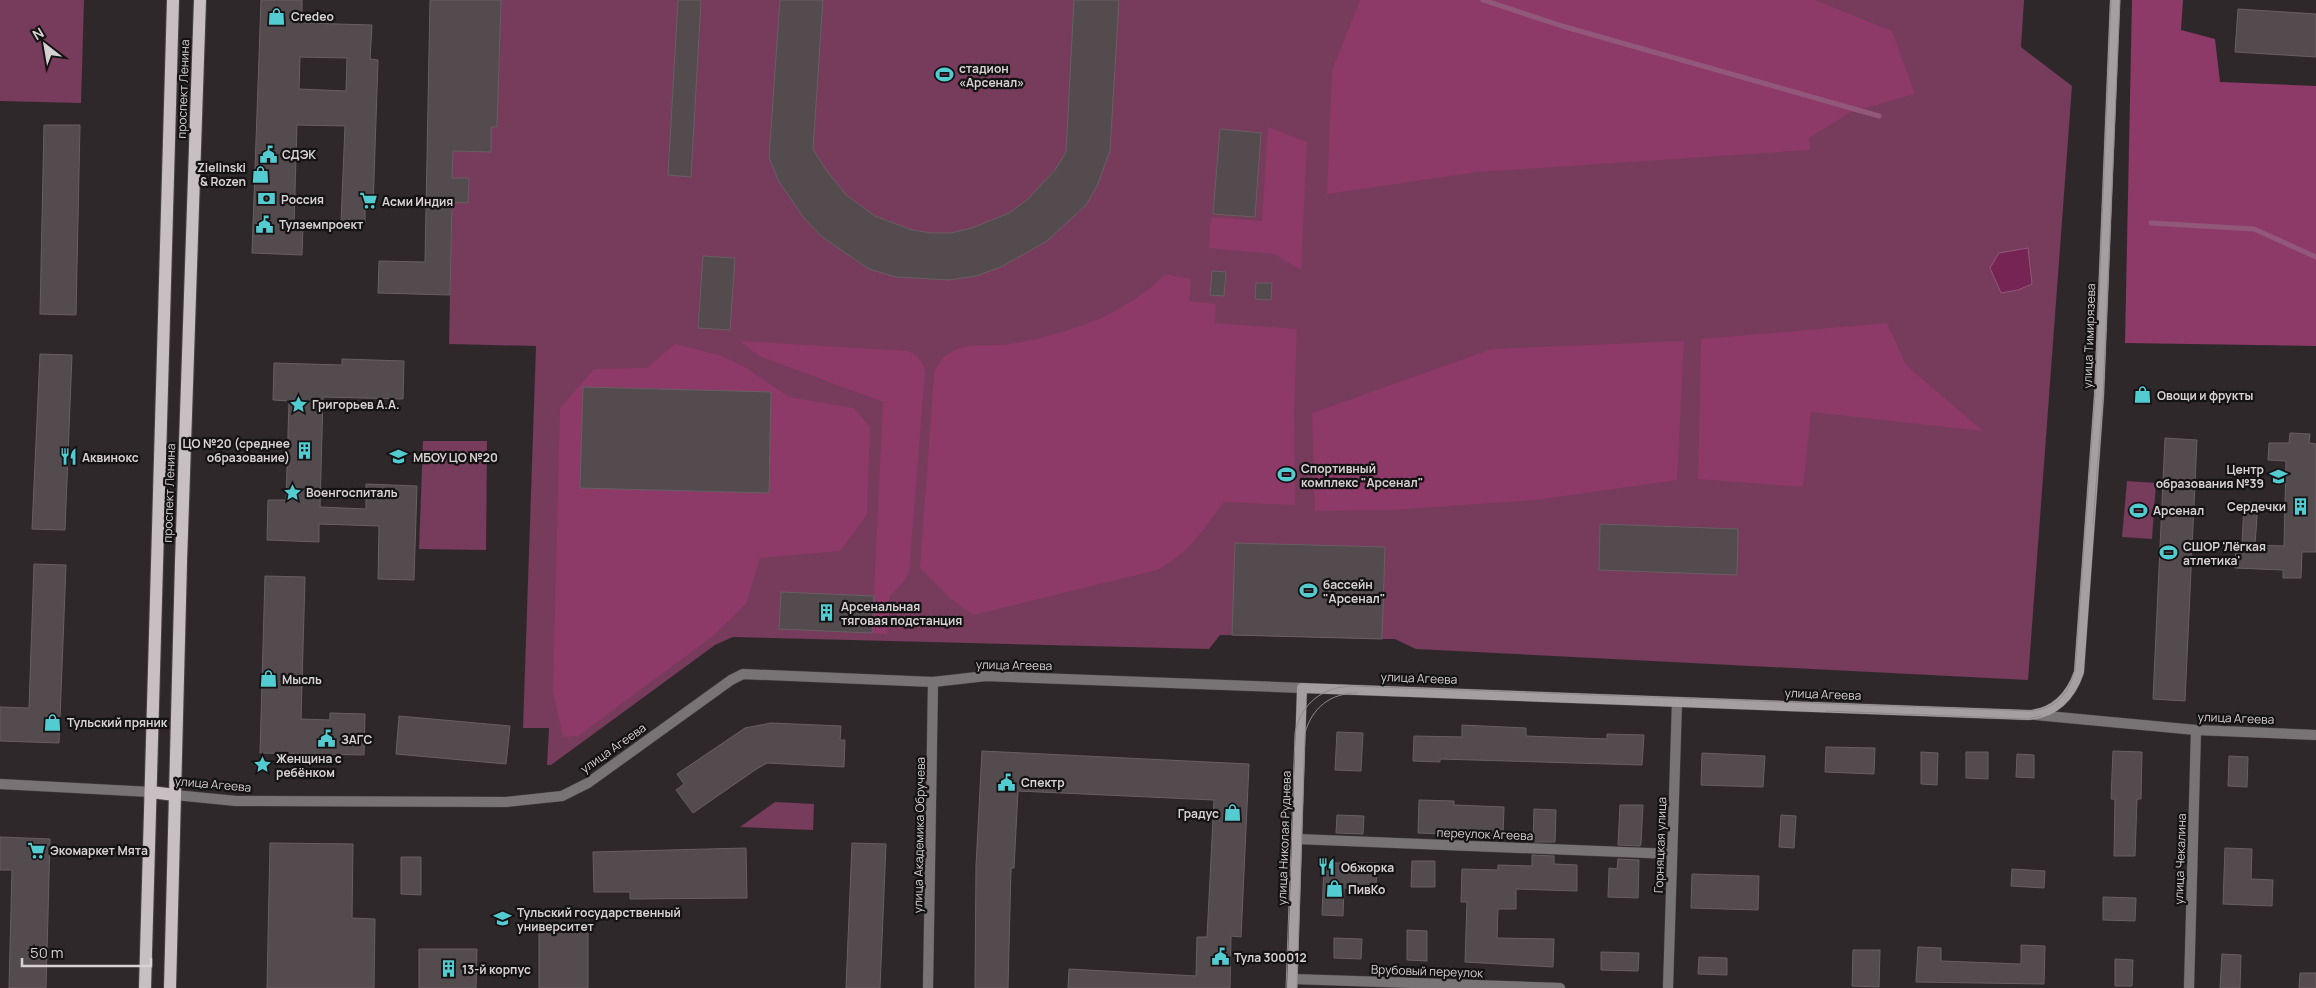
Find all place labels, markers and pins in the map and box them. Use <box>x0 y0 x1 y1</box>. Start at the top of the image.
shop icon: Credeo <box>267 6 287 26</box>
place label: Credeo <box>291 8 334 25</box>
place label: стадион «Арсенал» <box>959 60 1024 91</box>
sports icon: стадион «Арсенал» <box>935 65 955 85</box>
public building icon: СДЭК <box>258 144 278 164</box>
place label: СДЭК <box>282 146 316 163</box>
place label: Zielinski & Rozen <box>197 159 246 190</box>
shop icon: Zielinski & Rozen <box>250 164 270 184</box>
bank icon: Россия <box>257 189 277 209</box>
place label: Россия <box>281 191 324 208</box>
supermarket icon: Асми Индия <box>358 191 378 211</box>
place label: Асми Индия <box>382 193 453 210</box>
public building icon: Тулземпроект <box>255 214 275 234</box>
place label: Тулземпроект <box>279 216 364 233</box>
shop icon: Овощи и фрукты <box>2133 385 2153 405</box>
place label: Овощи и фрукты <box>2157 387 2254 404</box>
place icon: Григорьев А.А. <box>288 394 308 414</box>
place label: Григорьев А.А. <box>312 396 400 413</box>
place label: ЦО №20 (среднее образование) <box>183 435 290 466</box>
building icon: ЦО №20 (среднее образование) <box>294 440 314 460</box>
restaurant icon: Аквинокс <box>58 447 78 467</box>
school or university icon: МБОУ ЦО №20 <box>389 447 409 467</box>
place label: Аквинокс <box>82 449 139 466</box>
place label: МБОУ ЦО №20 <box>413 449 498 466</box>
place label: Спортивный комплекс "Арсенал" <box>1301 460 1423 491</box>
place label: Центр образования №39 <box>2156 461 2264 492</box>
sports icon: Спортивный комплекс "Арсенал" <box>1277 465 1297 485</box>
school or university icon: Центр образования №39 <box>2268 466 2288 486</box>
place icon: Военгоспиталь <box>282 482 302 502</box>
place label: Военгоспиталь <box>306 484 398 501</box>
building icon: Сердечки <box>2290 496 2310 516</box>
place label: Сердечки <box>2227 498 2286 515</box>
sports icon: Арсенал <box>2129 500 2149 520</box>
place label: Арсенал <box>2153 502 2204 519</box>
place label: СШОР 'Лёгкая атлетика' <box>2183 538 2266 569</box>
sports icon: СШОР 'Лёгкая атлетика' <box>2159 543 2179 563</box>
place label: бассейн "Арсенал" <box>1323 576 1385 607</box>
sports icon: бассейн "Арсенал" <box>1299 581 1319 601</box>
place label: Арсенальная тяговая подстанция <box>841 598 962 629</box>
building icon: Арсенальная тяговая подстанция <box>817 603 837 623</box>
shop icon: Мысль <box>258 669 278 689</box>
place label: Мысль <box>282 671 322 688</box>
shop icon: Тульский пряник <box>43 712 63 732</box>
place label: Тульский пряник <box>67 714 168 731</box>
public building icon: ЗАГС <box>317 729 337 749</box>
place label: ЗАГС <box>341 731 372 748</box>
place label: Женщина с ребëнком <box>276 750 342 781</box>
place icon: Женщина с ребëнком <box>252 755 272 775</box>
public building icon: Спектр <box>997 772 1017 792</box>
place label: Спектр <box>1021 774 1065 791</box>
shop icon: Градус <box>1223 803 1243 823</box>
place label: Градус <box>1178 805 1219 822</box>
supermarket icon: Экомаркет Мята <box>26 840 46 860</box>
place label: Экомаркет Мята <box>50 842 148 859</box>
restaurant icon: Обжорка <box>1317 857 1337 877</box>
place label: Обжорка <box>1341 859 1394 876</box>
shop icon: ПивКо <box>1324 879 1344 899</box>
place label: ПивКо <box>1348 881 1385 898</box>
place label: Тульский государственный университет <box>517 904 681 935</box>
school or university icon: Тульский государственный университет <box>493 909 513 929</box>
public building icon: Тула 300012 <box>1210 947 1230 967</box>
place label: Тула 300012 <box>1234 949 1307 966</box>
building icon: 13-й корпус <box>438 959 458 979</box>
place label: 13-й корпус <box>462 961 531 978</box>

